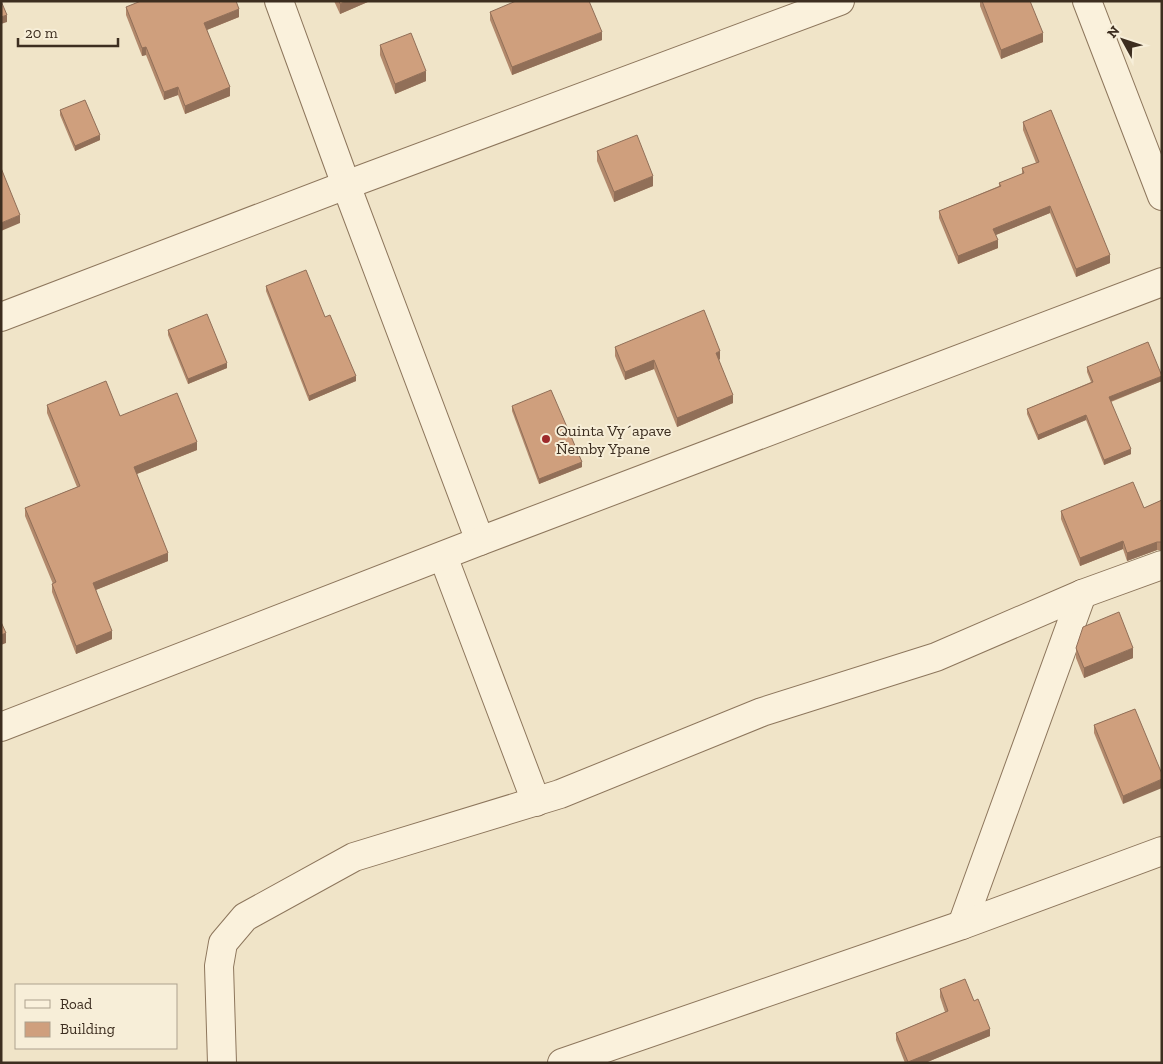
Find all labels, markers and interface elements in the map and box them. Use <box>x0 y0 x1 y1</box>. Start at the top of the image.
scale bar <box>18 15 118 47</box>
north arrow <box>1098 15 1148 65</box>
text: N <box>1103 22 1124 42</box>
text: 20 m <box>25 24 58 42</box>
place label: Quinta Vy´apave Ñemby Ypane <box>556 421 671 458</box>
marker: Quinta Vy´apave Ñemby Ypane <box>540 433 552 445</box>
legend <box>15 984 178 1049</box>
text: Road <box>60 995 93 1013</box>
text: Building <box>60 1020 115 1038</box>

